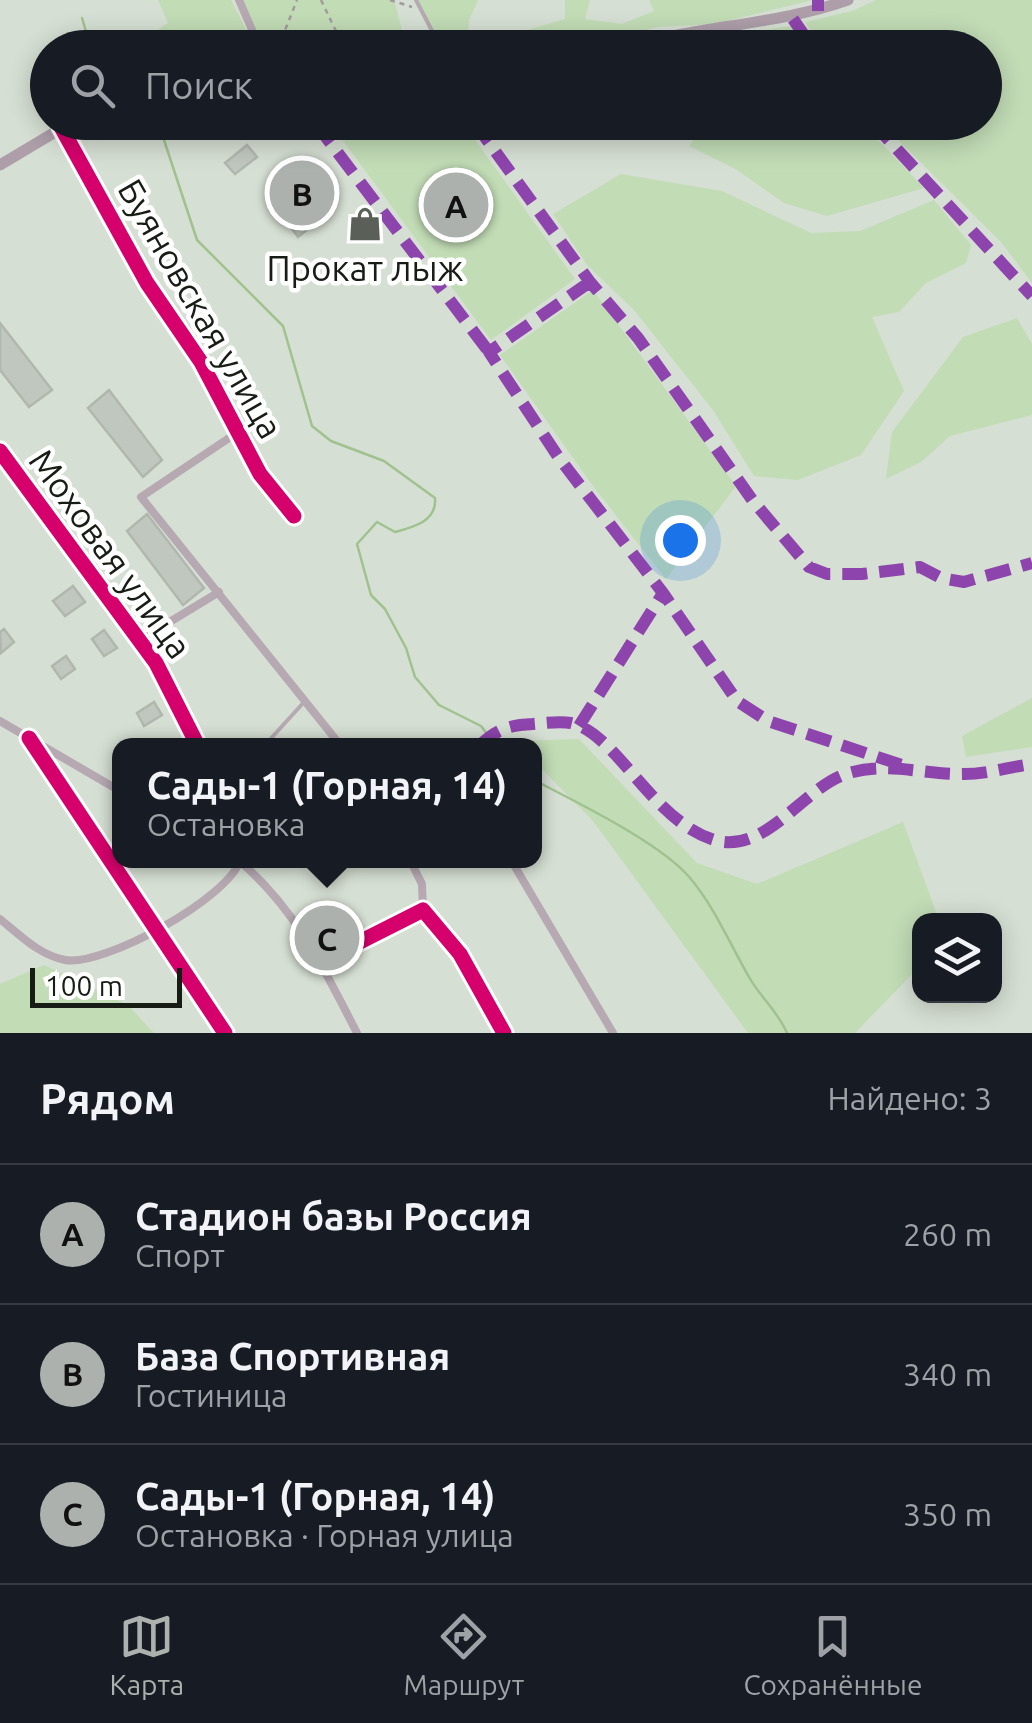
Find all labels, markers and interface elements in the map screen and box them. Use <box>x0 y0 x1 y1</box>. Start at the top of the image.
search box <box>30 30 1002 140</box>
icon: search <box>65 58 120 113</box>
text: Поиск <box>145 64 253 106</box>
pin: B <box>270 156 334 230</box>
pin: A <box>424 168 488 242</box>
street label: Буяновская улица <box>110 172 291 445</box>
shop icon: Прокат лыж <box>346 205 384 243</box>
place label: Прокат лыж <box>266 248 464 288</box>
street label: Моховая улица <box>22 441 200 666</box>
your location <box>655 515 706 566</box>
popup <box>112 738 542 868</box>
text: Сады-1 (Горная, 14) <box>147 764 507 806</box>
text: Остановка <box>147 806 306 842</box>
pin: C <box>294 900 360 976</box>
map controls <box>912 913 1002 1003</box>
button: layers <box>912 913 1002 1003</box>
scale bar <box>30 963 182 1008</box>
text: 100 m <box>45 970 123 1001</box>
text: Рядом <box>40 1075 175 1122</box>
text: Найдено: 3 <box>827 1080 992 1116</box>
text: Стадион базы Россия <box>135 1195 532 1237</box>
text: A <box>61 1216 84 1252</box>
text: 260 m <box>903 1216 992 1252</box>
text: Спорт <box>135 1237 225 1273</box>
text: База Спортивная <box>135 1335 450 1377</box>
text: B <box>62 1356 83 1392</box>
text: 340 m <box>903 1356 992 1392</box>
text: Гостиница <box>135 1377 288 1413</box>
text: Сады-1 (Горная, 14) <box>135 1475 495 1517</box>
text: C <box>62 1496 83 1532</box>
text: 350 m <box>903 1496 992 1532</box>
text: Остановка · Горная улица <box>135 1517 514 1553</box>
tab: Карта <box>110 1609 184 1700</box>
tab: Маршрут <box>403 1609 524 1700</box>
tab: Сохранённые <box>743 1609 922 1700</box>

